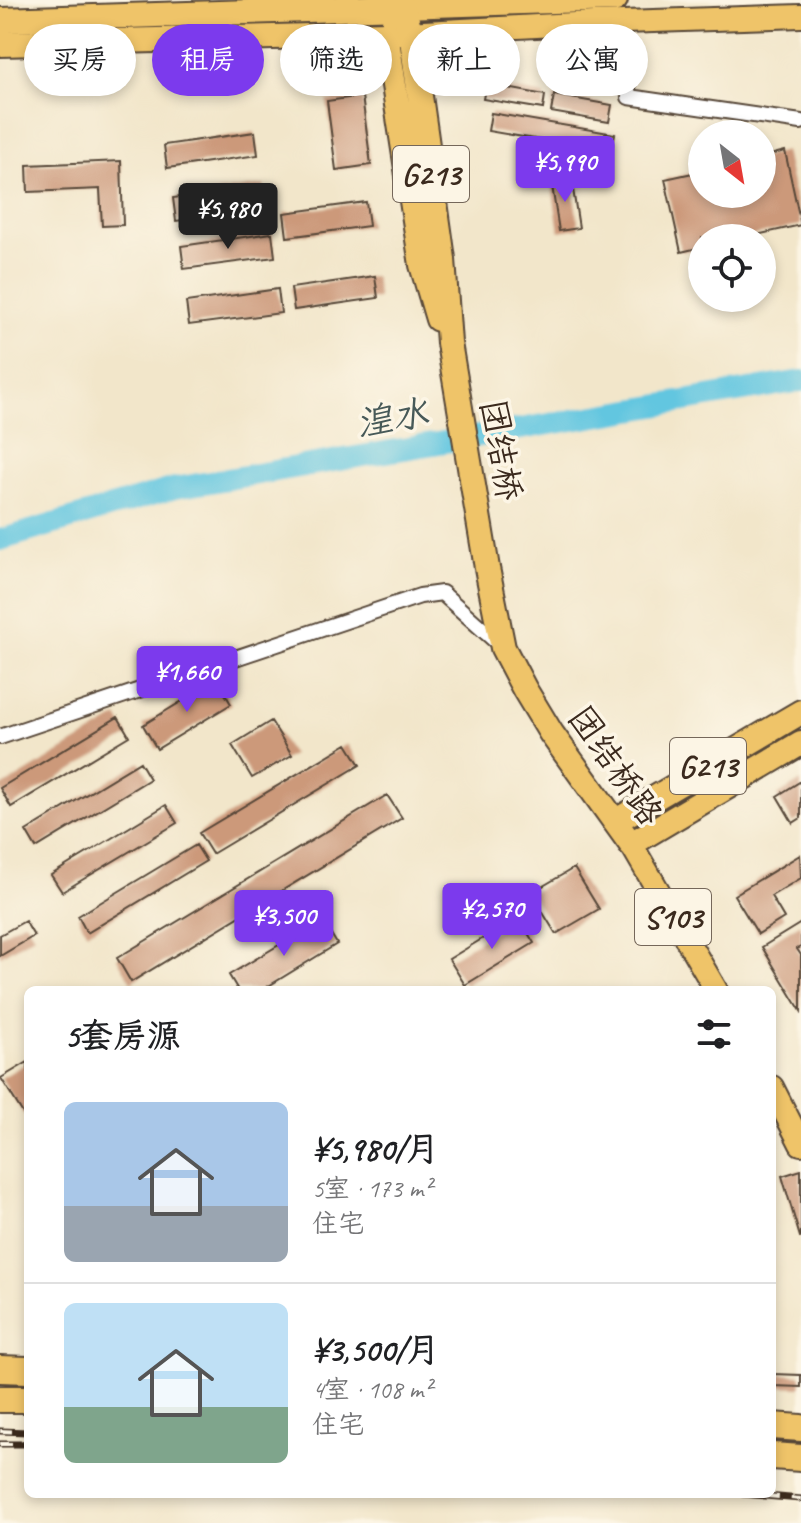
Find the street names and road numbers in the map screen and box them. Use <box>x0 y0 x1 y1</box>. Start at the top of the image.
road number: G213 <box>393 146 469 202</box>
street label: 团结桥 <box>471 396 532 504</box>
street label: 团结桥路 <box>559 697 672 833</box>
road number: G213 <box>670 738 746 794</box>
road number: S103 <box>635 889 711 945</box>

